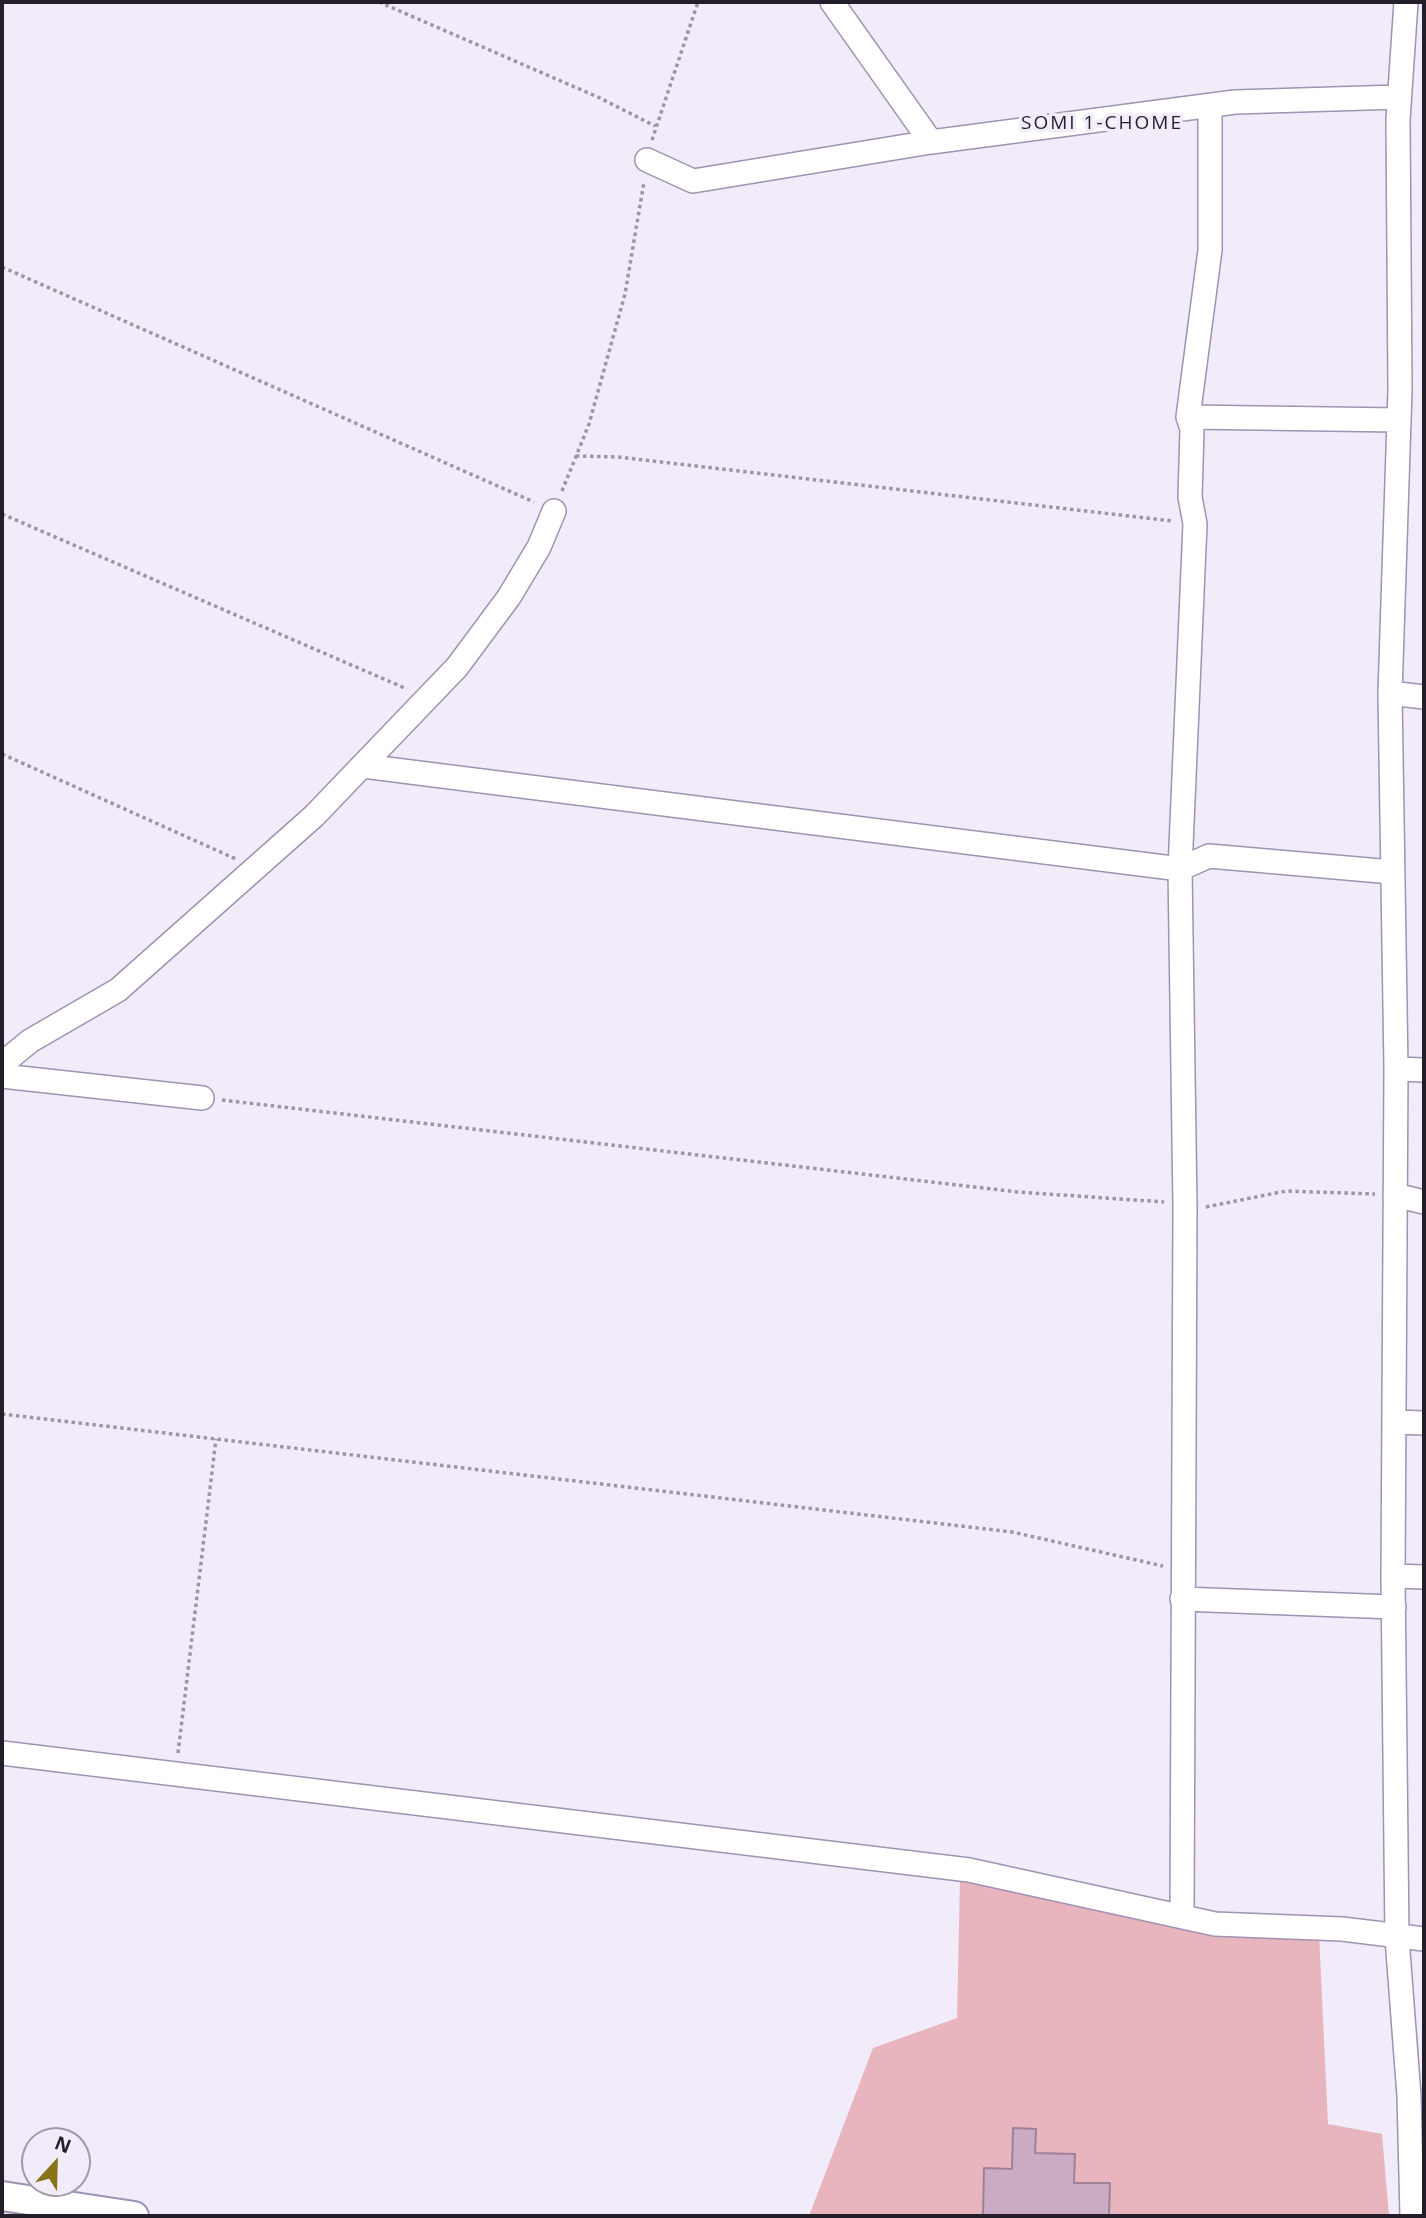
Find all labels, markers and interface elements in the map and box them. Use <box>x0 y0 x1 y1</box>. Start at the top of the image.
district label: SOMI 1-CHOME <box>1023 113 1181 135</box>
north arrow <box>21 2127 91 2197</box>
text: N <box>51 2129 75 2159</box>

